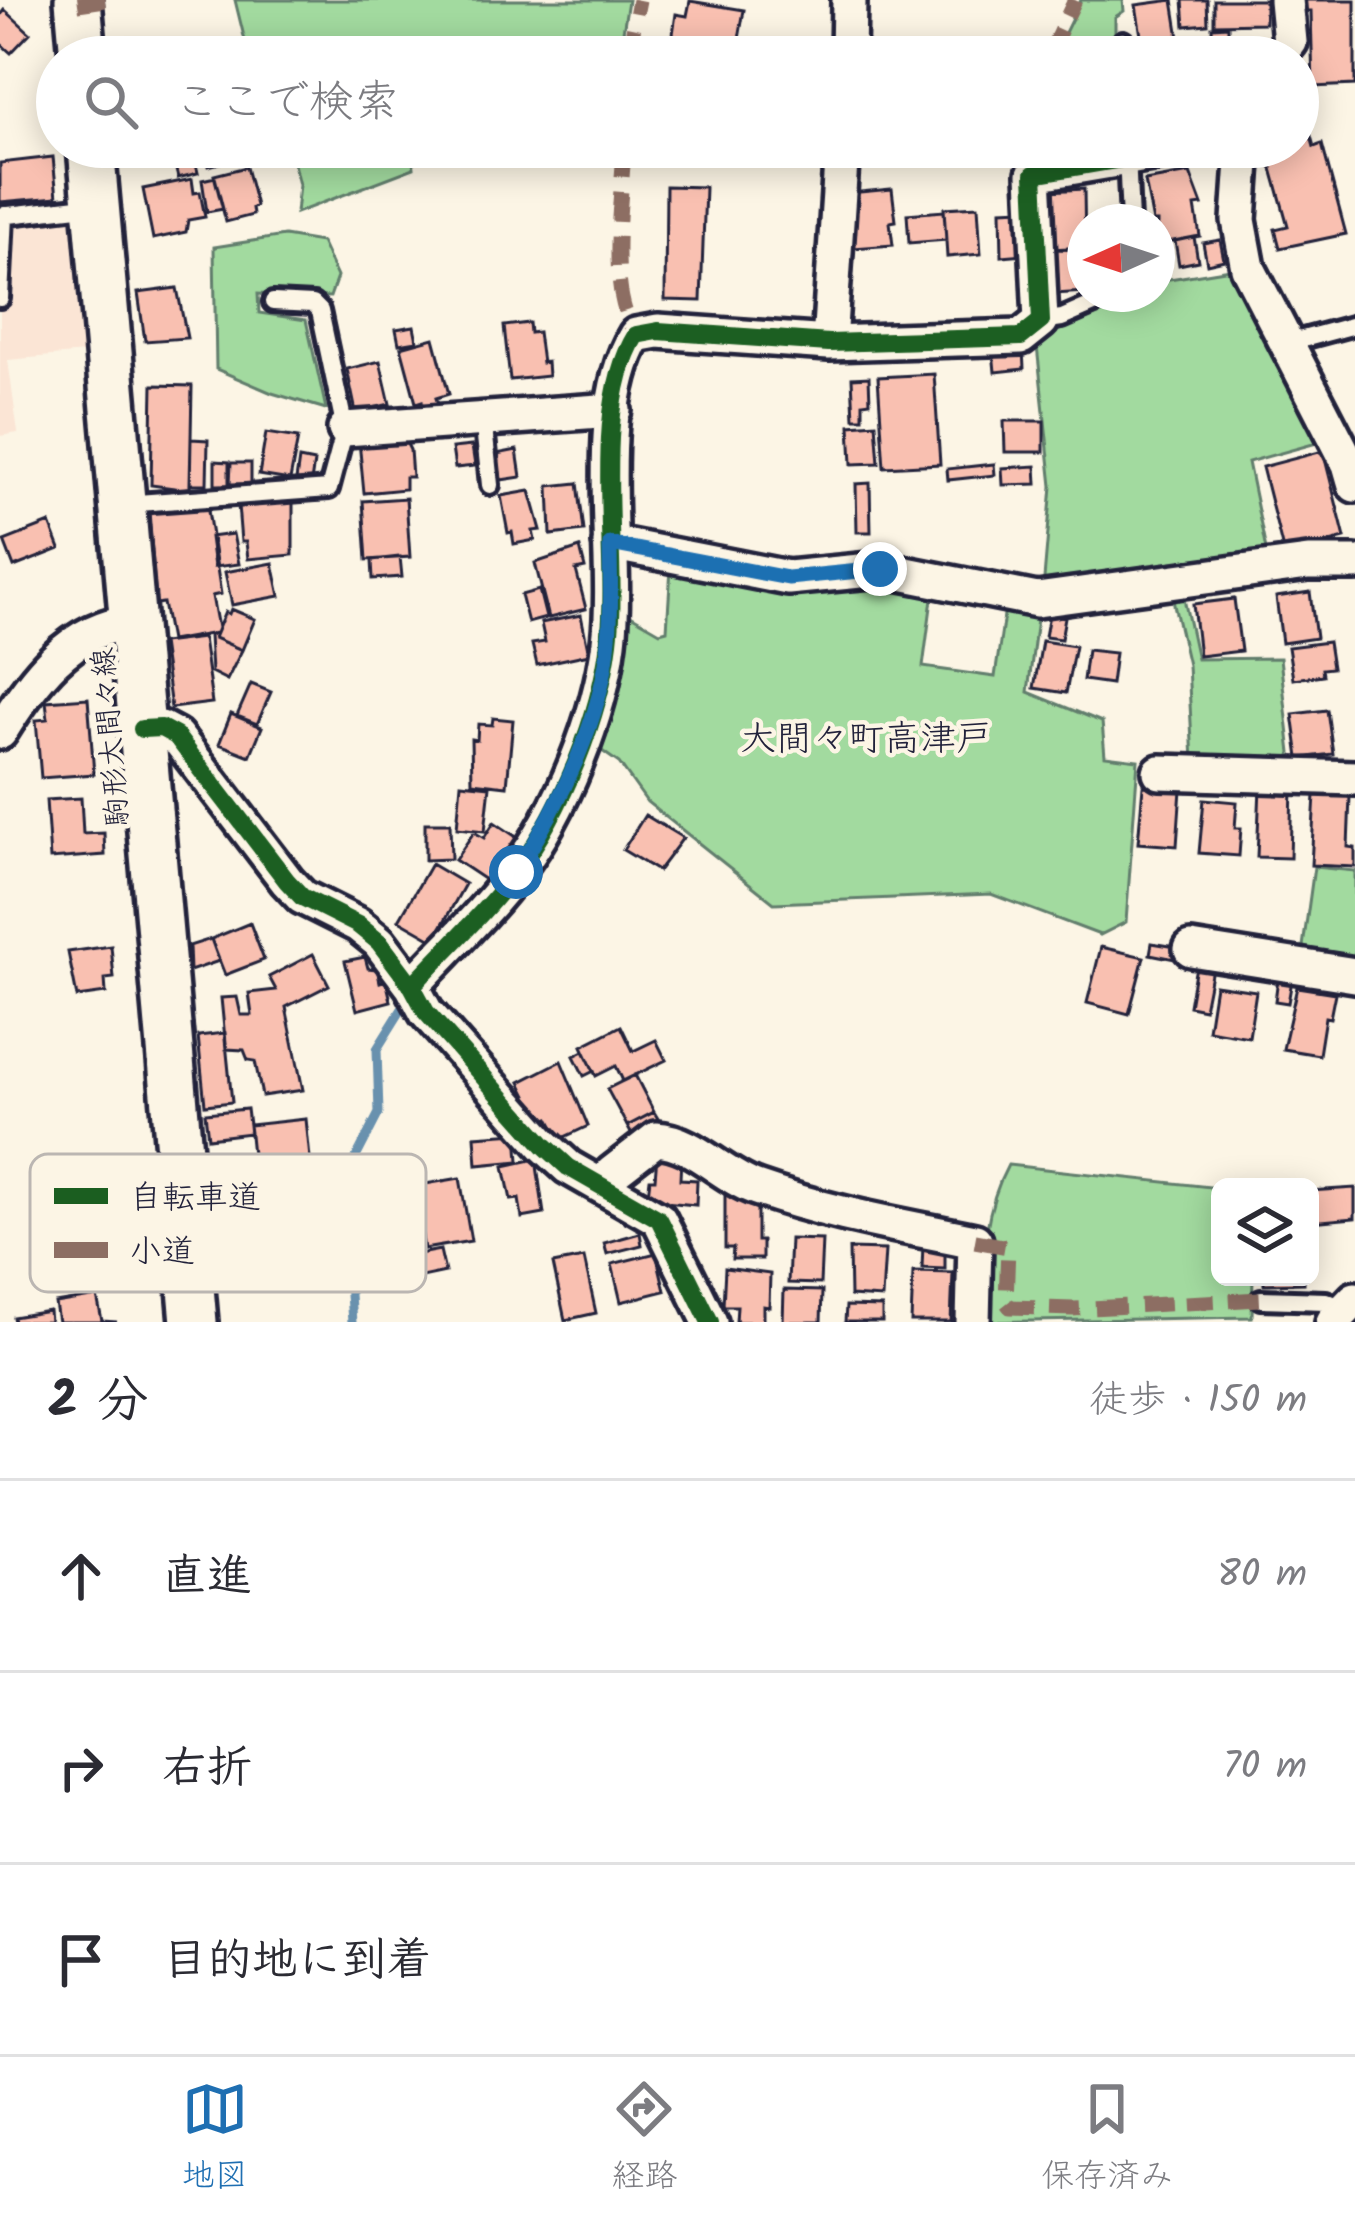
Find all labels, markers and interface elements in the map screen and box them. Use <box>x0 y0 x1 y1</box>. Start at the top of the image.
search box <box>36 36 1319 168</box>
text: ここで検索 <box>174 68 399 140</box>
icon: search <box>78 69 144 135</box>
north arrow <box>1067 204 1175 312</box>
route end <box>853 542 907 596</box>
street label: 駒形大間々線 <box>80 645 144 829</box>
district label: 大間々町高津戸 <box>740 712 992 769</box>
route start <box>489 845 543 899</box>
legend <box>30 1154 426 1292</box>
text: 自転車道 <box>129 1173 261 1226</box>
map controls <box>1211 1178 1319 1286</box>
button: layers <box>1211 1178 1319 1286</box>
text: 小道 <box>129 1227 195 1280</box>
text: 2 分 <box>48 1362 148 1443</box>
text: 徒歩 · 150 m <box>1089 1371 1307 1433</box>
text: 直進 <box>162 1542 252 1614</box>
icon: ahead <box>48 1543 114 1609</box>
text: 80 m <box>1217 1545 1307 1607</box>
text: 右折 <box>162 1734 252 1806</box>
icon: right <box>48 1735 114 1801</box>
text: 70 m <box>1223 1737 1307 1799</box>
text: 目的地に到着 <box>162 1926 432 1998</box>
icon: arrive <box>48 1927 114 1993</box>
tab: 地図 <box>182 2076 248 2204</box>
tab: 経路 <box>611 2076 677 2204</box>
tab: 保存済み <box>1041 2076 1173 2204</box>

